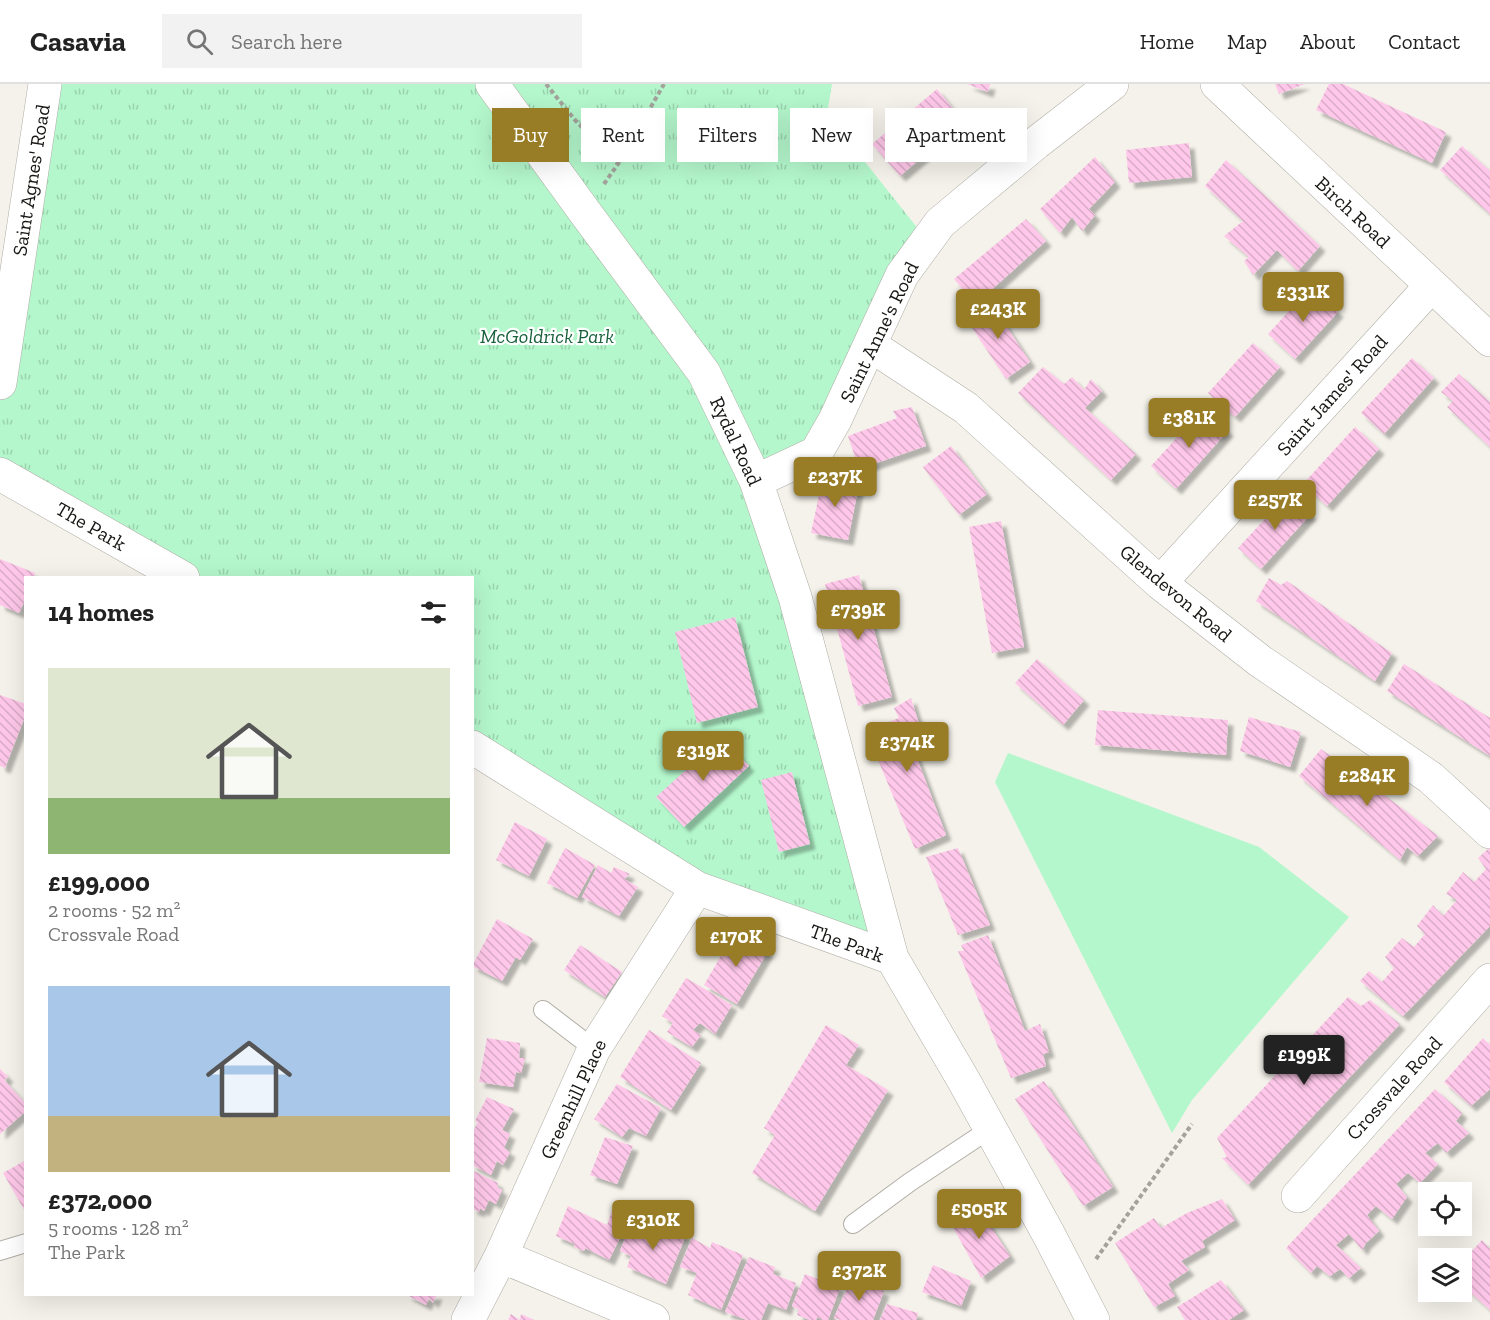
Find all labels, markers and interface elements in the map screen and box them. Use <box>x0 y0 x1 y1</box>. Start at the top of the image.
search box <box>162 14 582 68</box>
text: Casavia <box>30 25 126 58</box>
icon: search <box>183 25 216 58</box>
text: Search here <box>231 28 342 55</box>
text: Home <box>1140 29 1194 54</box>
text: Map <box>1227 29 1267 54</box>
text: About <box>1300 29 1355 54</box>
text: Contact <box>1388 29 1460 54</box>
street label: Saint Agnes' Road <box>7 102 55 258</box>
chip: Buy <box>492 108 569 162</box>
chip: Rent <box>581 108 665 162</box>
chip: Filters <box>677 108 778 162</box>
chip: New <box>790 108 873 162</box>
chip: Apartment <box>885 108 1027 162</box>
street label: Birch Road <box>1310 171 1396 253</box>
street label: Saint Anne's Road <box>834 258 924 406</box>
pin: £331K <box>1261 272 1345 323</box>
text: £331K <box>1277 279 1329 303</box>
pin: £243K <box>956 289 1040 340</box>
text: £243K <box>970 296 1026 320</box>
park label: McGoldrick Park <box>480 324 614 348</box>
street label: Saint James' Road <box>1272 330 1392 460</box>
street label: Rydal Road <box>705 393 767 489</box>
pin: £381K <box>1147 398 1231 449</box>
text: £381K <box>1163 405 1215 429</box>
pin: £237K <box>793 457 877 508</box>
text: £237K <box>808 464 862 488</box>
pin: £257K <box>1233 480 1317 531</box>
text: £257K <box>1248 487 1302 511</box>
street label: The Park <box>52 496 131 556</box>
street label: Glendevon Road <box>1115 539 1237 647</box>
pin: £739K <box>816 590 900 641</box>
text: 14 homes <box>48 596 154 628</box>
icon: filters <box>417 596 450 629</box>
text: £739K <box>831 597 885 621</box>
icon: home <box>195 707 303 815</box>
pin: £374K <box>865 722 949 773</box>
text: £374K <box>880 729 934 753</box>
pin: £319K <box>661 731 745 782</box>
text: £319K <box>677 738 729 762</box>
pin: £284K <box>1325 756 1409 807</box>
text: £284K <box>1339 763 1395 787</box>
text: £199,000 <box>48 866 150 898</box>
text: 2 rooms · 52 m² <box>48 898 181 922</box>
pin: £170K <box>694 917 778 968</box>
street label: The Park <box>807 919 888 968</box>
text: Crossvale Road <box>48 922 179 946</box>
text: £170K <box>710 924 762 948</box>
icon: home <box>195 1025 303 1133</box>
street label: Crossvale Road <box>1341 1031 1447 1145</box>
street label: Greenhill Place <box>535 1035 611 1163</box>
pin: £199K <box>1262 1035 1346 1086</box>
text: £199K <box>1278 1042 1330 1066</box>
map controls <box>1418 1182 1472 1302</box>
button: locate <box>1418 1182 1472 1236</box>
text: £372,000 <box>48 1184 152 1216</box>
pin: £505K <box>937 1189 1021 1240</box>
text: £505K <box>951 1196 1007 1220</box>
pin: £310K <box>611 1200 695 1251</box>
text: £310K <box>626 1207 680 1231</box>
text: 5 rooms · 128 m² <box>48 1216 189 1240</box>
text: The Park <box>48 1240 125 1264</box>
button: layers <box>1418 1248 1472 1302</box>
pin: £372K <box>817 1251 901 1302</box>
text: £372K <box>832 1258 886 1282</box>

